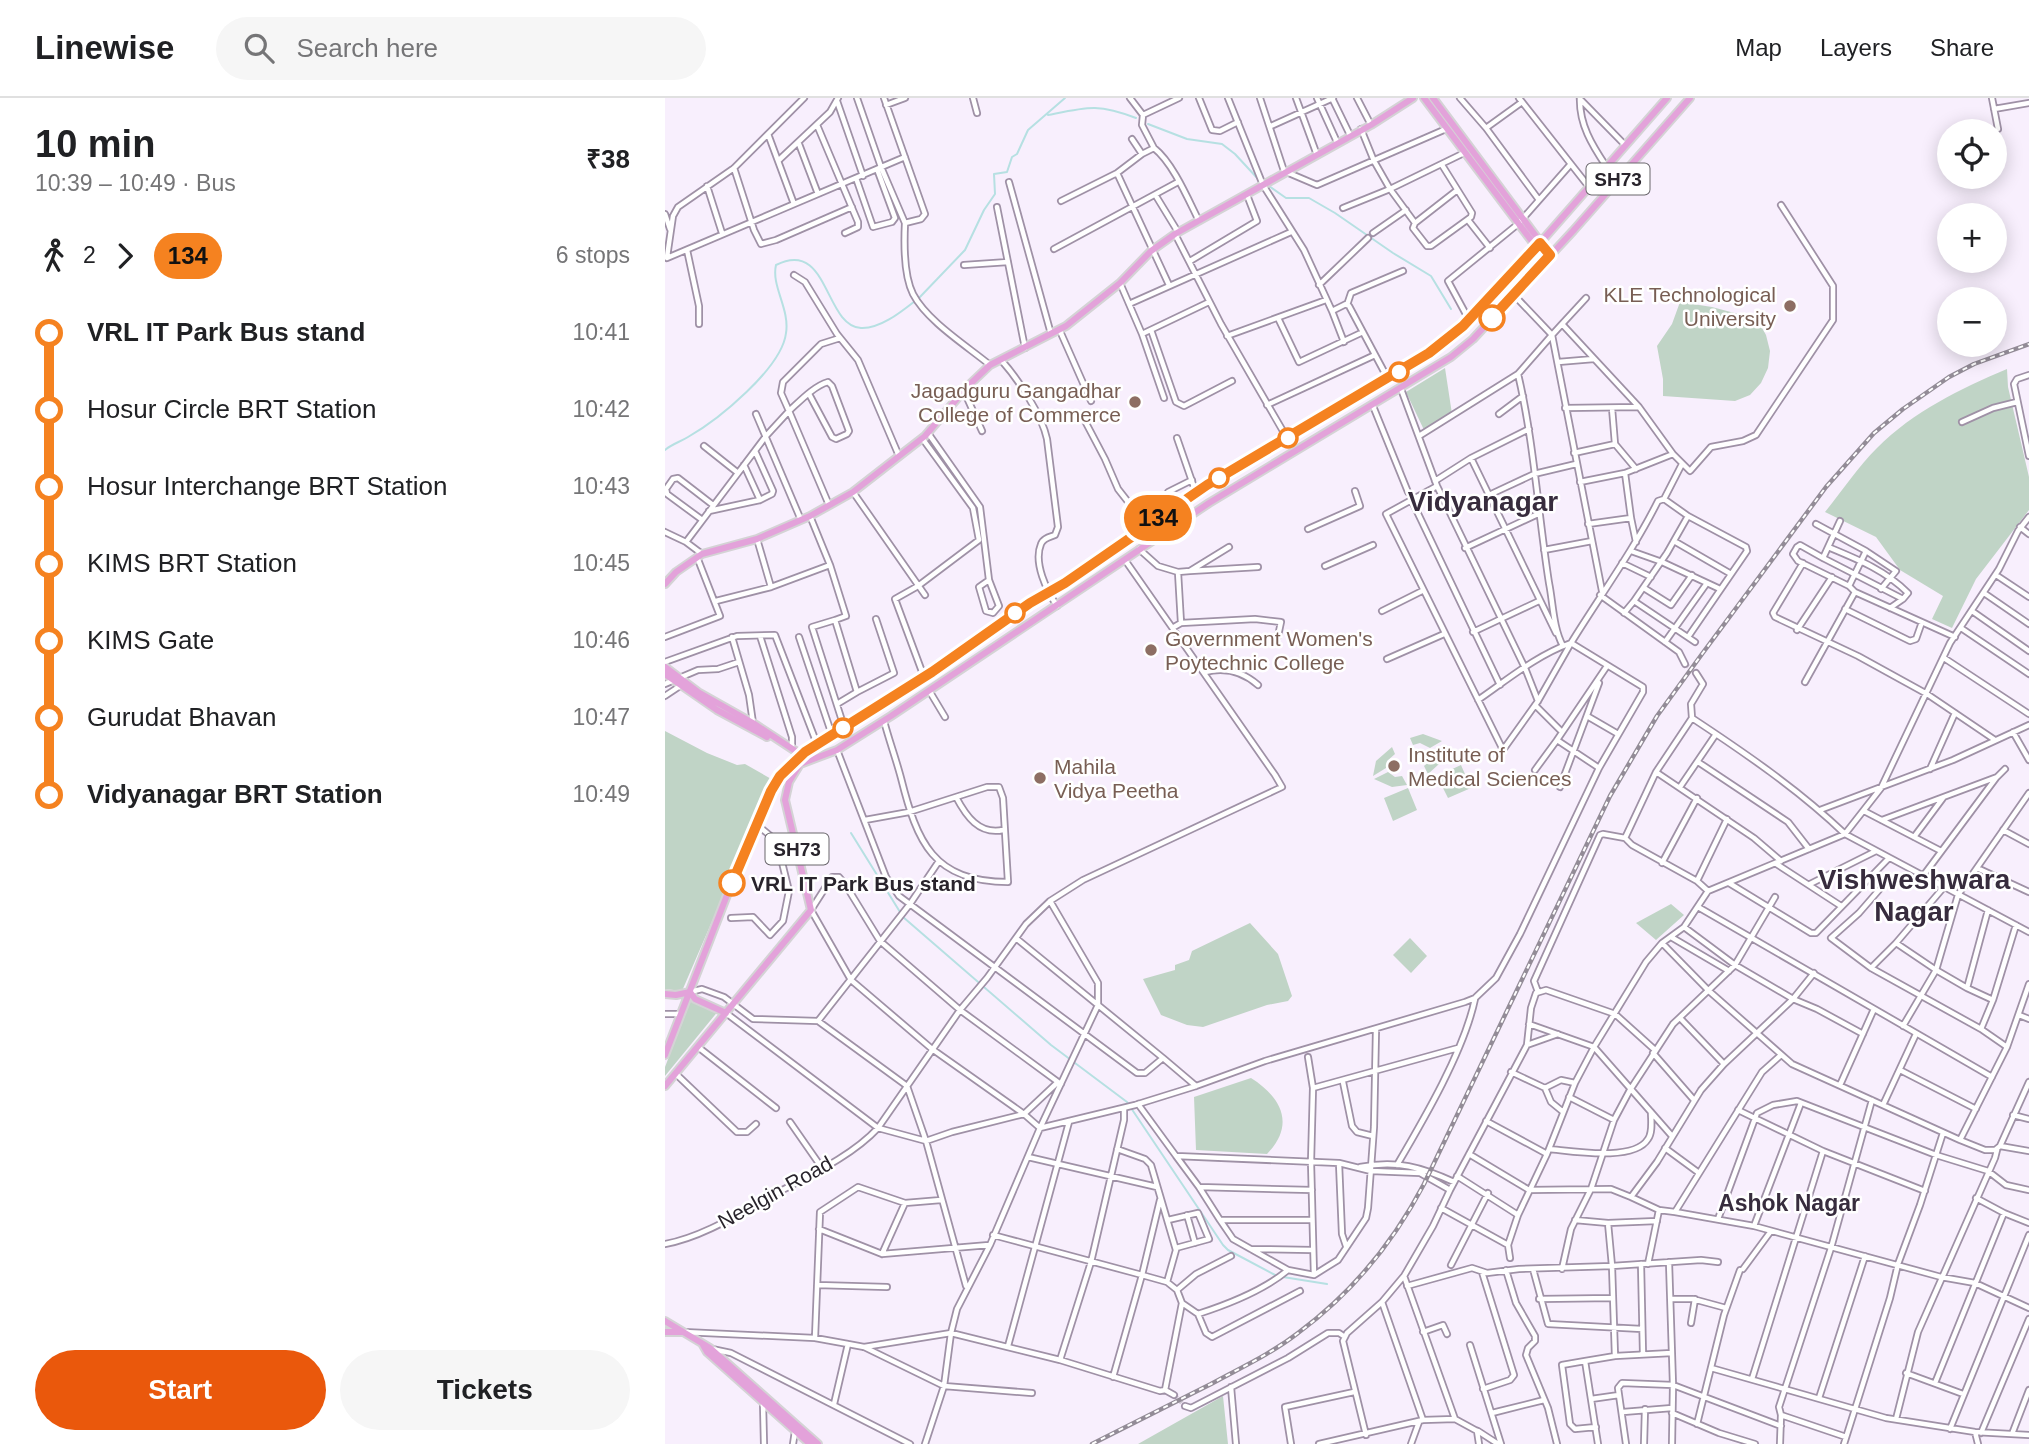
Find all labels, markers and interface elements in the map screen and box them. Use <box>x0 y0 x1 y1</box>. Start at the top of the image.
search box <box>216 17 706 80</box>
text: Linewise <box>35 29 174 66</box>
icon: search <box>240 29 278 67</box>
text: Search here <box>296 33 438 63</box>
text: Map <box>1735 34 1782 61</box>
text: Layers <box>1820 34 1892 61</box>
text: Share <box>1930 34 1994 61</box>
map controls <box>1937 119 2007 357</box>
button: locate <box>1937 119 2007 189</box>
text: 10 min <box>35 123 155 165</box>
text: ₹38 <box>586 144 630 174</box>
road number: SH73 <box>1587 164 1649 194</box>
text: 10:39 – 10:49 · Bus <box>35 170 236 196</box>
button: + <box>1937 203 2007 273</box>
icon: walk <box>35 237 73 275</box>
icon: forward <box>106 237 144 275</box>
text: 2 <box>83 242 96 268</box>
text: 134 <box>168 242 208 269</box>
text: 6 stops <box>556 242 630 268</box>
place label: KLE Technological University <box>1604 283 1776 330</box>
button: − <box>1937 287 2007 357</box>
marker: KLE Technological University <box>1782 298 1798 314</box>
unlabelled marker <box>1479 305 1505 331</box>
text: VRL IT Park Bus stand <box>87 317 365 347</box>
text: 10:41 <box>572 319 630 345</box>
unlabelled marker <box>1389 362 1409 382</box>
place label: Jagadguru Gangadhar College of Commerce <box>911 379 1121 426</box>
text: Hosur Circle BRT Station <box>87 394 376 424</box>
marker: Jagadguru Gangadhar College of Commerce <box>1127 394 1143 410</box>
text: 10:42 <box>572 396 630 422</box>
unlabelled marker <box>1278 428 1298 448</box>
unlabelled marker <box>1209 468 1229 488</box>
text: Hosur Interchange BRT Station <box>87 471 447 501</box>
text: 10:43 <box>572 473 630 499</box>
district label: Vidyanagar <box>1408 486 1558 517</box>
line badge: 134 <box>1118 495 1198 541</box>
text: 134 <box>1138 504 1178 531</box>
text: KIMS BRT Station <box>87 548 297 578</box>
text: 10:45 <box>572 550 630 576</box>
unlabelled marker <box>1005 603 1025 623</box>
text: KIMS Gate <box>87 625 214 655</box>
text: 10:46 <box>572 627 630 653</box>
place label: Government Women's Poytechnic College <box>1165 627 1373 674</box>
marker: Government Women's Poytechnic College <box>1143 642 1159 658</box>
text: Gurudat Bhavan <box>87 702 276 732</box>
text: 10:47 <box>572 704 630 730</box>
unlabelled marker <box>833 718 853 738</box>
place label: Institute of Medical Sciences <box>1408 743 1571 790</box>
place label: Mahila Vidya Peetha <box>1054 755 1179 802</box>
marker: Institute of Medical Sciences <box>1386 758 1402 774</box>
marker: Mahila Vidya Peetha <box>1032 770 1048 786</box>
text: Vidyanagar BRT Station <box>87 779 383 809</box>
text: 10:49 <box>572 781 630 807</box>
road number: SH73 <box>765 834 829 864</box>
district label: Vishweshwara Nagar <box>1818 864 2011 927</box>
marker: VRL IT Park Bus stand <box>719 870 745 896</box>
place label: VRL IT Park Bus stand <box>751 872 976 895</box>
street label: Neelgin Road <box>714 1151 836 1233</box>
district label: Ashok Nagar <box>1718 1190 1860 1216</box>
button: Start <box>35 1350 326 1430</box>
button: Tickets <box>340 1350 630 1430</box>

